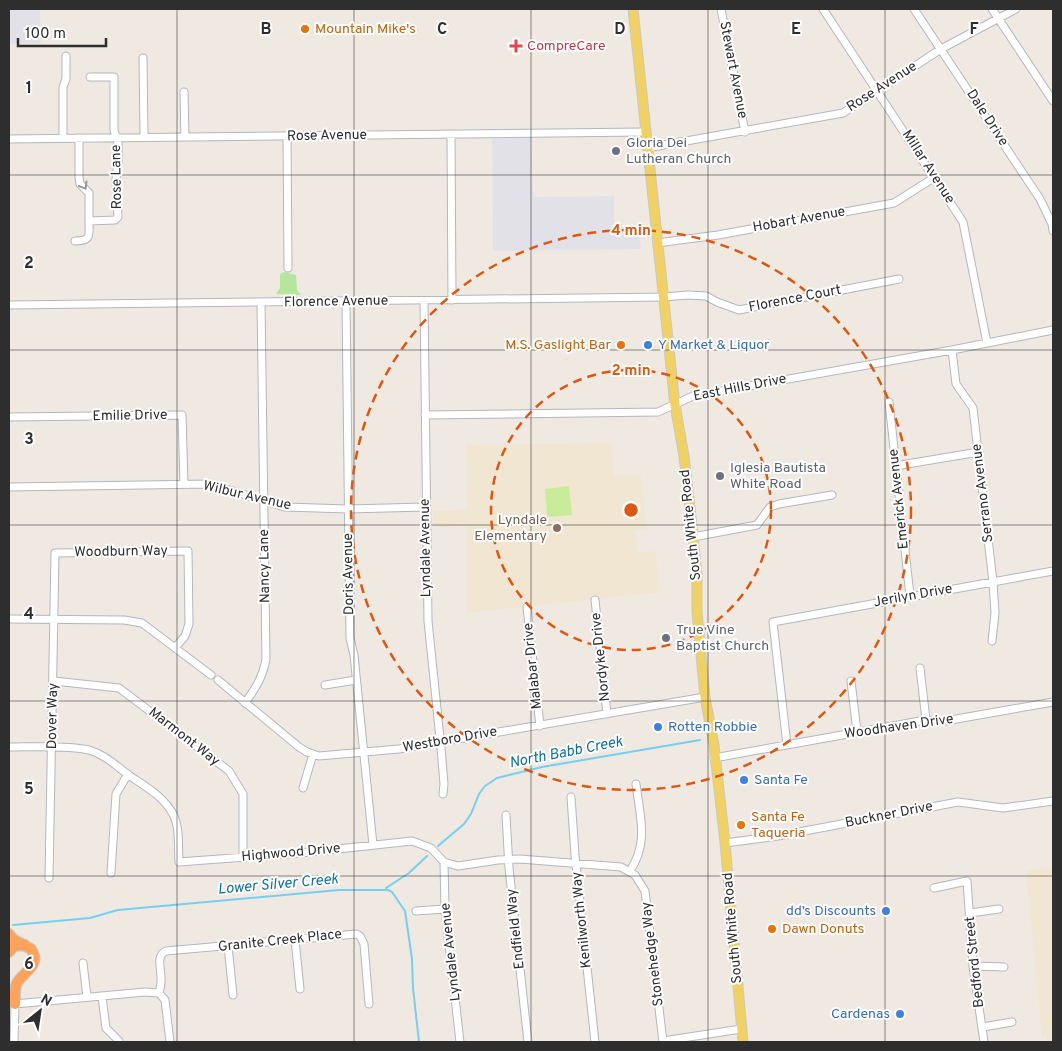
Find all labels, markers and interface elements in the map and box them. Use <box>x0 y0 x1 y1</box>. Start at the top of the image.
scale bar <box>18 15 105 47</box>
text: B <box>260 20 272 40</box>
text: C <box>437 20 447 40</box>
text: D <box>614 20 626 40</box>
street label: Stewart Avenue <box>715 20 751 120</box>
text: E <box>791 20 801 40</box>
text: F <box>969 20 979 40</box>
place label: Mountain Mike's <box>315 21 416 38</box>
marker: Mountain Mike's <box>299 23 311 35</box>
text: 100 m <box>25 25 66 44</box>
place label: CompreCare <box>527 38 605 55</box>
marker: CompreCare <box>509 39 523 53</box>
street label: Rose Avenue <box>844 58 920 116</box>
text: 1 <box>26 79 32 99</box>
street label: Dale Drive <box>962 86 1012 150</box>
street label: Rose Avenue <box>287 127 367 145</box>
street label: Millar Avenue <box>898 127 958 207</box>
place label: Gloria Dei Lutheran Church <box>626 135 731 168</box>
street label: Rose Lane <box>108 144 126 210</box>
marker: Gloria Dei Lutheran Church <box>610 145 622 157</box>
one-way arrow <box>77 180 87 189</box>
street label: Hobart Avenue <box>751 203 847 237</box>
text: 4 min <box>611 222 651 241</box>
text: 2 <box>24 254 34 274</box>
street label: Florence Court <box>747 282 843 316</box>
street label: Florence Avenue <box>284 293 388 311</box>
place label: M.S. Gaslight Bar <box>505 337 612 354</box>
place label: Y Market & Liquor <box>658 337 770 354</box>
marker: M.S. Gaslight Bar <box>615 339 627 351</box>
marker: Y Market & Liquor <box>642 339 654 351</box>
text: 2 min <box>611 362 651 381</box>
street label: East Hills Drive <box>692 371 788 405</box>
street label: Emilie Drive <box>92 407 168 425</box>
text: 3 <box>24 430 34 450</box>
street label: Serrano Avenue <box>969 443 997 543</box>
street label: Emerick Avenue <box>885 448 913 550</box>
place label: Iglesia Bautista White Road <box>730 460 826 493</box>
street label: South White Road <box>677 469 705 581</box>
marker: Iglesia Bautista White Road <box>714 470 726 482</box>
street label: Wilbur Avenue <box>201 478 293 514</box>
street label: Lyndale Avenue <box>417 498 435 598</box>
centre of rings <box>622 501 640 519</box>
place label: Lyndale Elementary <box>474 512 547 545</box>
marker: Lyndale Elementary <box>551 522 563 534</box>
street label: Nancy Lane <box>256 529 274 603</box>
street label: Doris Avenue <box>340 533 358 615</box>
street label: Woodburn Way <box>74 543 168 561</box>
street label: Jerilyn Drive <box>872 581 954 611</box>
text: 4 <box>24 605 34 625</box>
street label: Nordyke Drive <box>588 612 614 702</box>
street label: Malabar Drive <box>520 622 546 710</box>
place label: True Vine Baptist Church <box>676 622 769 655</box>
marker: True Vine Baptist Church <box>660 632 672 644</box>
street label: Dover Way <box>44 683 62 749</box>
street label: Marmont Way <box>145 704 223 770</box>
street label: Woodhaven Drive <box>843 711 955 743</box>
place label: Rotten Robbie <box>668 719 757 736</box>
marker: Rotten Robbie <box>652 721 664 733</box>
street label: Westboro Drive <box>401 723 499 757</box>
water label: North Babb Creek <box>508 733 625 773</box>
place label: Santa Fe <box>754 772 808 789</box>
marker: Santa Fe <box>738 774 750 786</box>
text: 5 <box>24 780 34 800</box>
street label: Buckner Drive <box>844 798 934 832</box>
place label: Santa Fe Taqueria <box>751 809 806 842</box>
marker: Santa Fe Taqueria <box>735 819 747 831</box>
street label: Highwood Drive <box>241 840 341 866</box>
water label: Lower Silver Creek <box>217 870 340 900</box>
street label: Kenilworth Way <box>568 871 596 969</box>
street label: South White Road <box>720 872 746 984</box>
street label: Endfield Way <box>503 888 529 970</box>
street label: Stonehedge Way <box>638 901 668 1007</box>
street label: Lyndale Avenue <box>437 902 465 1002</box>
place label: dd’s Discounts <box>786 903 876 920</box>
marker: dd’s Discounts <box>880 905 892 917</box>
street label: Bedford Street <box>962 915 988 1009</box>
place label: Dawn Donuts <box>782 921 864 938</box>
marker: Dawn Donuts <box>766 923 778 935</box>
street label: Granite Creek Place <box>217 926 343 956</box>
text: 6 <box>24 955 34 975</box>
north arrow <box>15 986 65 1036</box>
text: N <box>37 991 54 1011</box>
place label: Cardenas <box>831 1006 890 1023</box>
marker: Cardenas <box>894 1008 906 1020</box>

